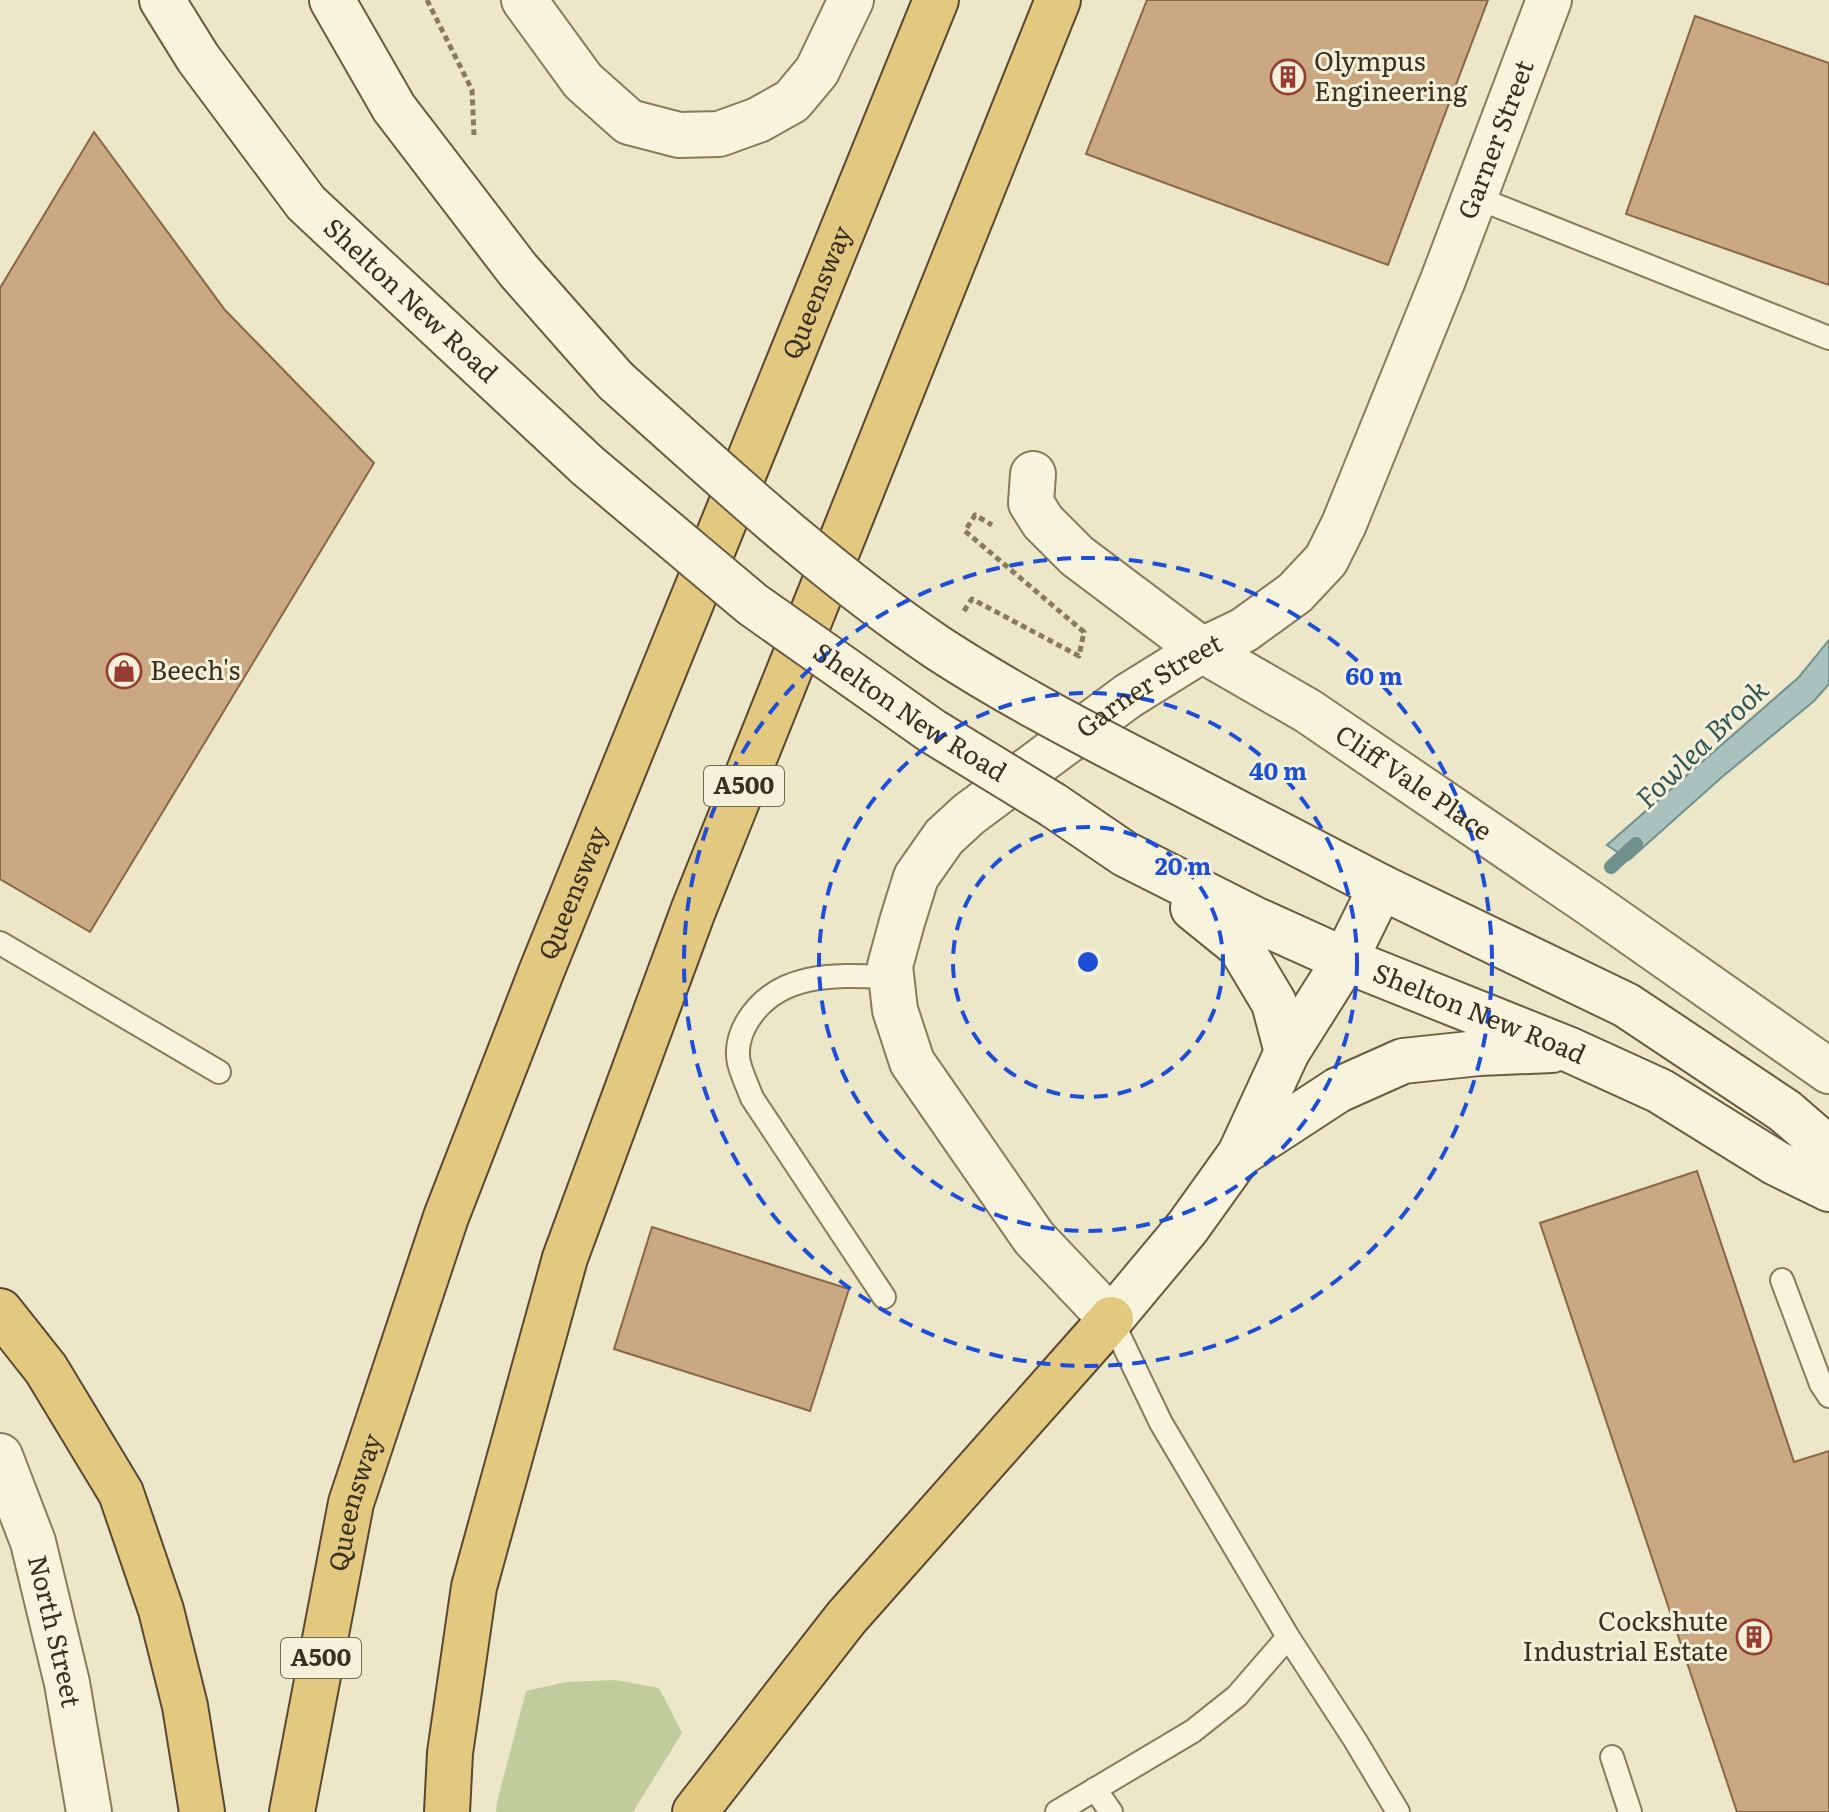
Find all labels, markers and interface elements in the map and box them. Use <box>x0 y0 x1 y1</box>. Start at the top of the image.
place label: Olympus Engineering <box>1314 40 1468 109</box>
street label: Garner Street <box>1446 53 1542 224</box>
building icon: Olympus Engineering <box>1269 58 1307 96</box>
street label: Shelton New Road <box>316 207 508 390</box>
street label: Queensway <box>770 219 859 365</box>
street label: Garner Street <box>1066 621 1228 746</box>
street label: Shelton New Road <box>806 631 1016 790</box>
place label: Beech's <box>150 649 240 688</box>
shop icon: Beech's <box>105 652 143 690</box>
text: 60 m <box>1345 657 1403 692</box>
water label: Fowlea Brook <box>1625 668 1777 817</box>
street label: Cliff Vale Place <box>1329 713 1501 848</box>
text: 40 m <box>1249 752 1307 787</box>
road number: A500 <box>704 766 784 806</box>
street label: Queensway <box>526 819 616 965</box>
text: 20 m <box>1155 847 1211 882</box>
centre of rings <box>1074 948 1102 976</box>
street label: Shelton New Road <box>1368 951 1593 1072</box>
street label: Queensway <box>316 1428 390 1574</box>
street label: North Street <box>20 1551 93 1710</box>
place label: Cockshute Industrial Estate <box>1523 1600 1728 1669</box>
building icon: Cockshute Industrial Estate <box>1735 1618 1773 1656</box>
road number: A500 <box>281 1638 361 1678</box>

